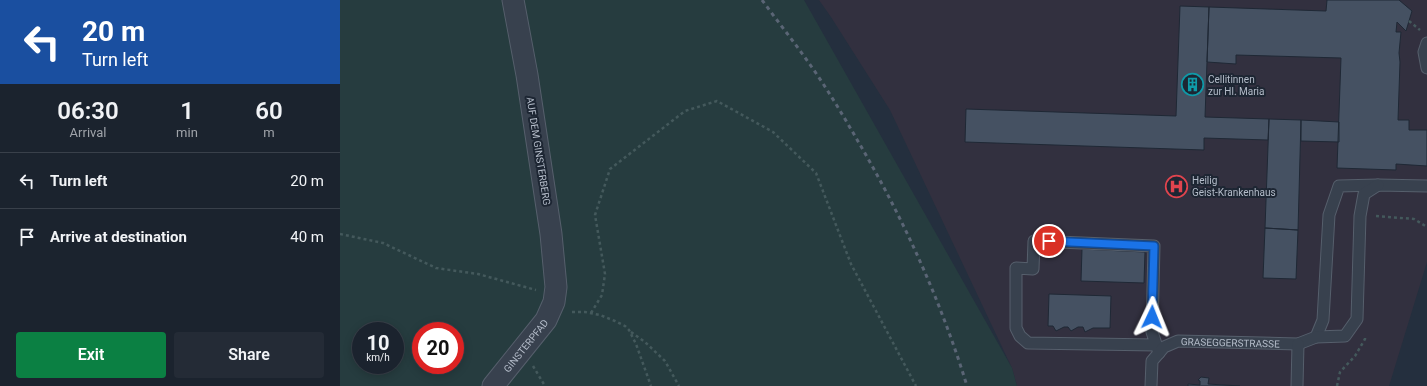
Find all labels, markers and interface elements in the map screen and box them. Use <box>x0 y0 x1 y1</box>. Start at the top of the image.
text: 20 m <box>82 15 145 48</box>
icon: left <box>16 16 68 68</box>
text: Turn left <box>82 49 148 70</box>
building icon: Cellitinnen zur Hl. Maria <box>1179 72 1205 98</box>
place label: Cellitinnen zur Hl. Maria <box>1208 74 1264 97</box>
street label: AUF DEM GINSTERBERG <box>524 96 553 206</box>
text: 06:30 <box>57 97 119 125</box>
text: 1 <box>180 97 194 125</box>
text: 60 <box>255 97 283 125</box>
text: Arrival <box>70 125 107 140</box>
text: min <box>176 125 198 140</box>
text: m <box>263 125 275 140</box>
icon: left <box>16 170 38 192</box>
text: Turn left <box>50 172 107 190</box>
text: 20 m <box>290 172 324 190</box>
hospital icon: Heilig Geist-Krankenhaus <box>1164 173 1190 199</box>
place label: Heilig Geist-Krankenhaus <box>1192 175 1276 198</box>
pin <box>1032 224 1066 258</box>
icon: arrive <box>16 226 38 248</box>
text: Arrive at destination <box>50 228 187 246</box>
text: 40 m <box>290 228 324 246</box>
icon: arrive <box>1038 230 1060 252</box>
position arrow <box>1131 296 1173 338</box>
street label: GINSTERPFAD <box>501 317 550 374</box>
speed limit sign: 20 <box>412 322 464 374</box>
text: 10 <box>367 331 389 355</box>
button: Exit <box>16 332 166 378</box>
button: Share <box>174 332 324 378</box>
street label: GRASEGGERSTRASSE <box>1181 336 1280 350</box>
text: km/h <box>366 352 390 363</box>

